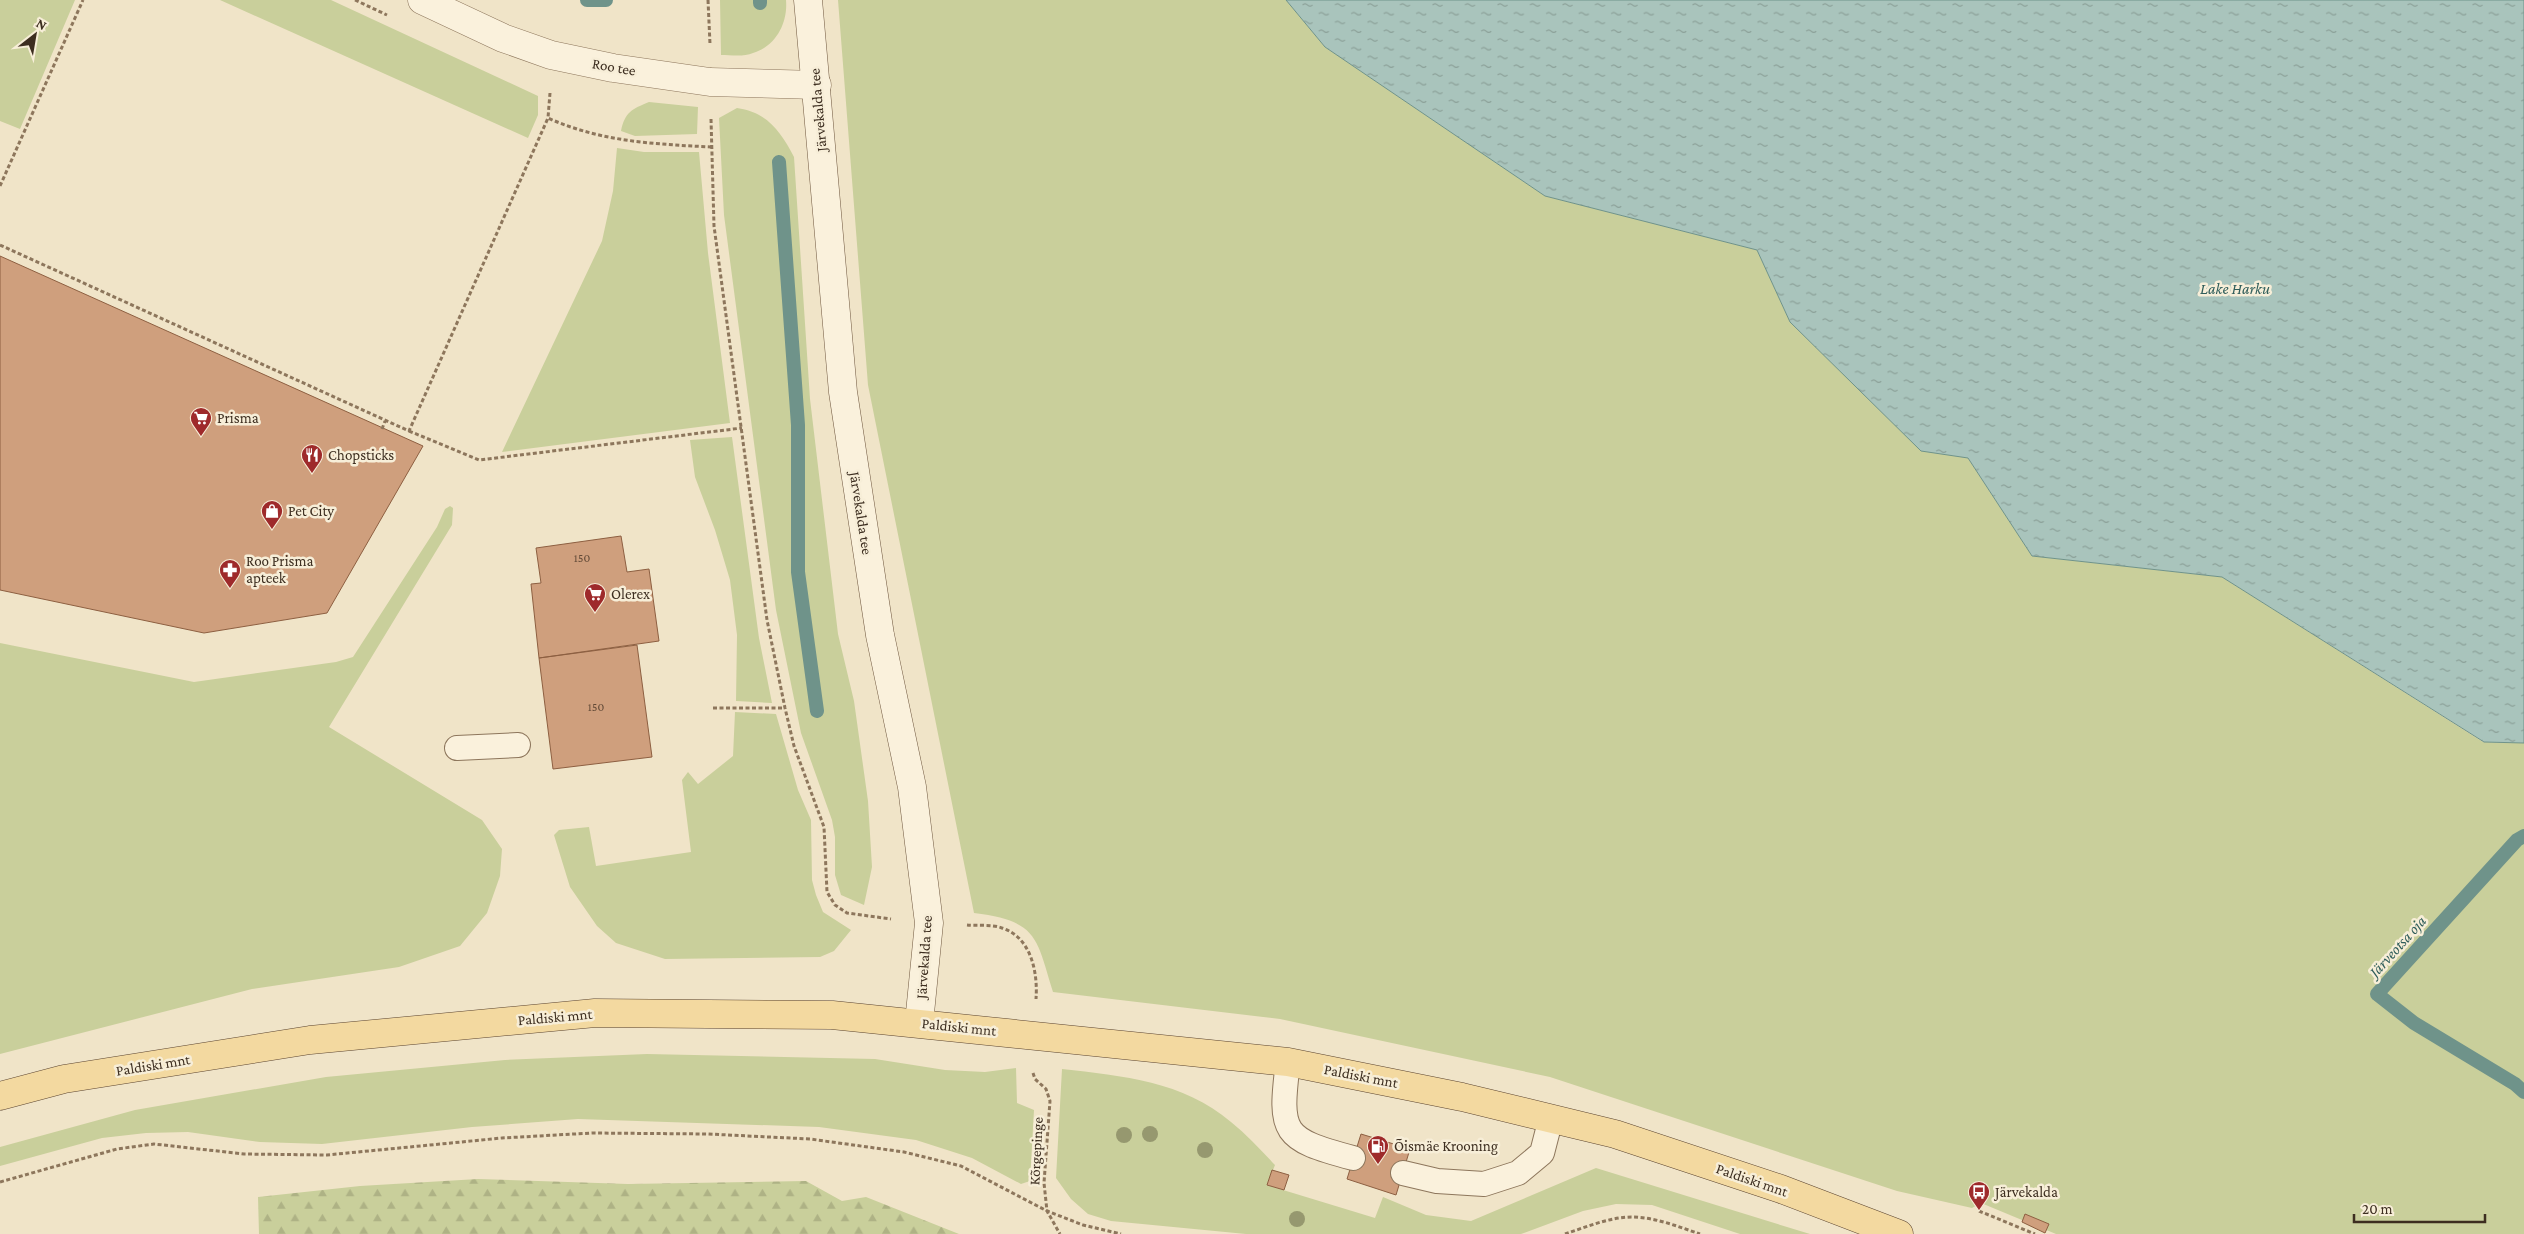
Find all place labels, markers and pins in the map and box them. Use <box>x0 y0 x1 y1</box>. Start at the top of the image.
supermarket icon: Prisma <box>189 406 213 437</box>
place label: Prisma <box>217 410 259 426</box>
restaurant icon: Chopsticks <box>300 443 324 474</box>
place label: Chopsticks <box>328 447 394 464</box>
shop icon: Pet City <box>260 499 284 530</box>
place label: Pet City <box>288 503 334 520</box>
place label: Roo Prisma apteek <box>246 553 314 587</box>
pharmacy icon: Roo Prisma apteek <box>218 558 242 589</box>
supermarket icon: Olerex <box>583 582 607 613</box>
place label: Olerex <box>611 586 650 602</box>
fuel station icon: Õismäe Krooning <box>1366 1134 1390 1165</box>
place label: Õismäe Krooning <box>1394 1138 1498 1155</box>
bus stop icon: Järvekalda <box>1967 1180 1991 1211</box>
place label: Järvekalda <box>1993 1184 2058 1201</box>

